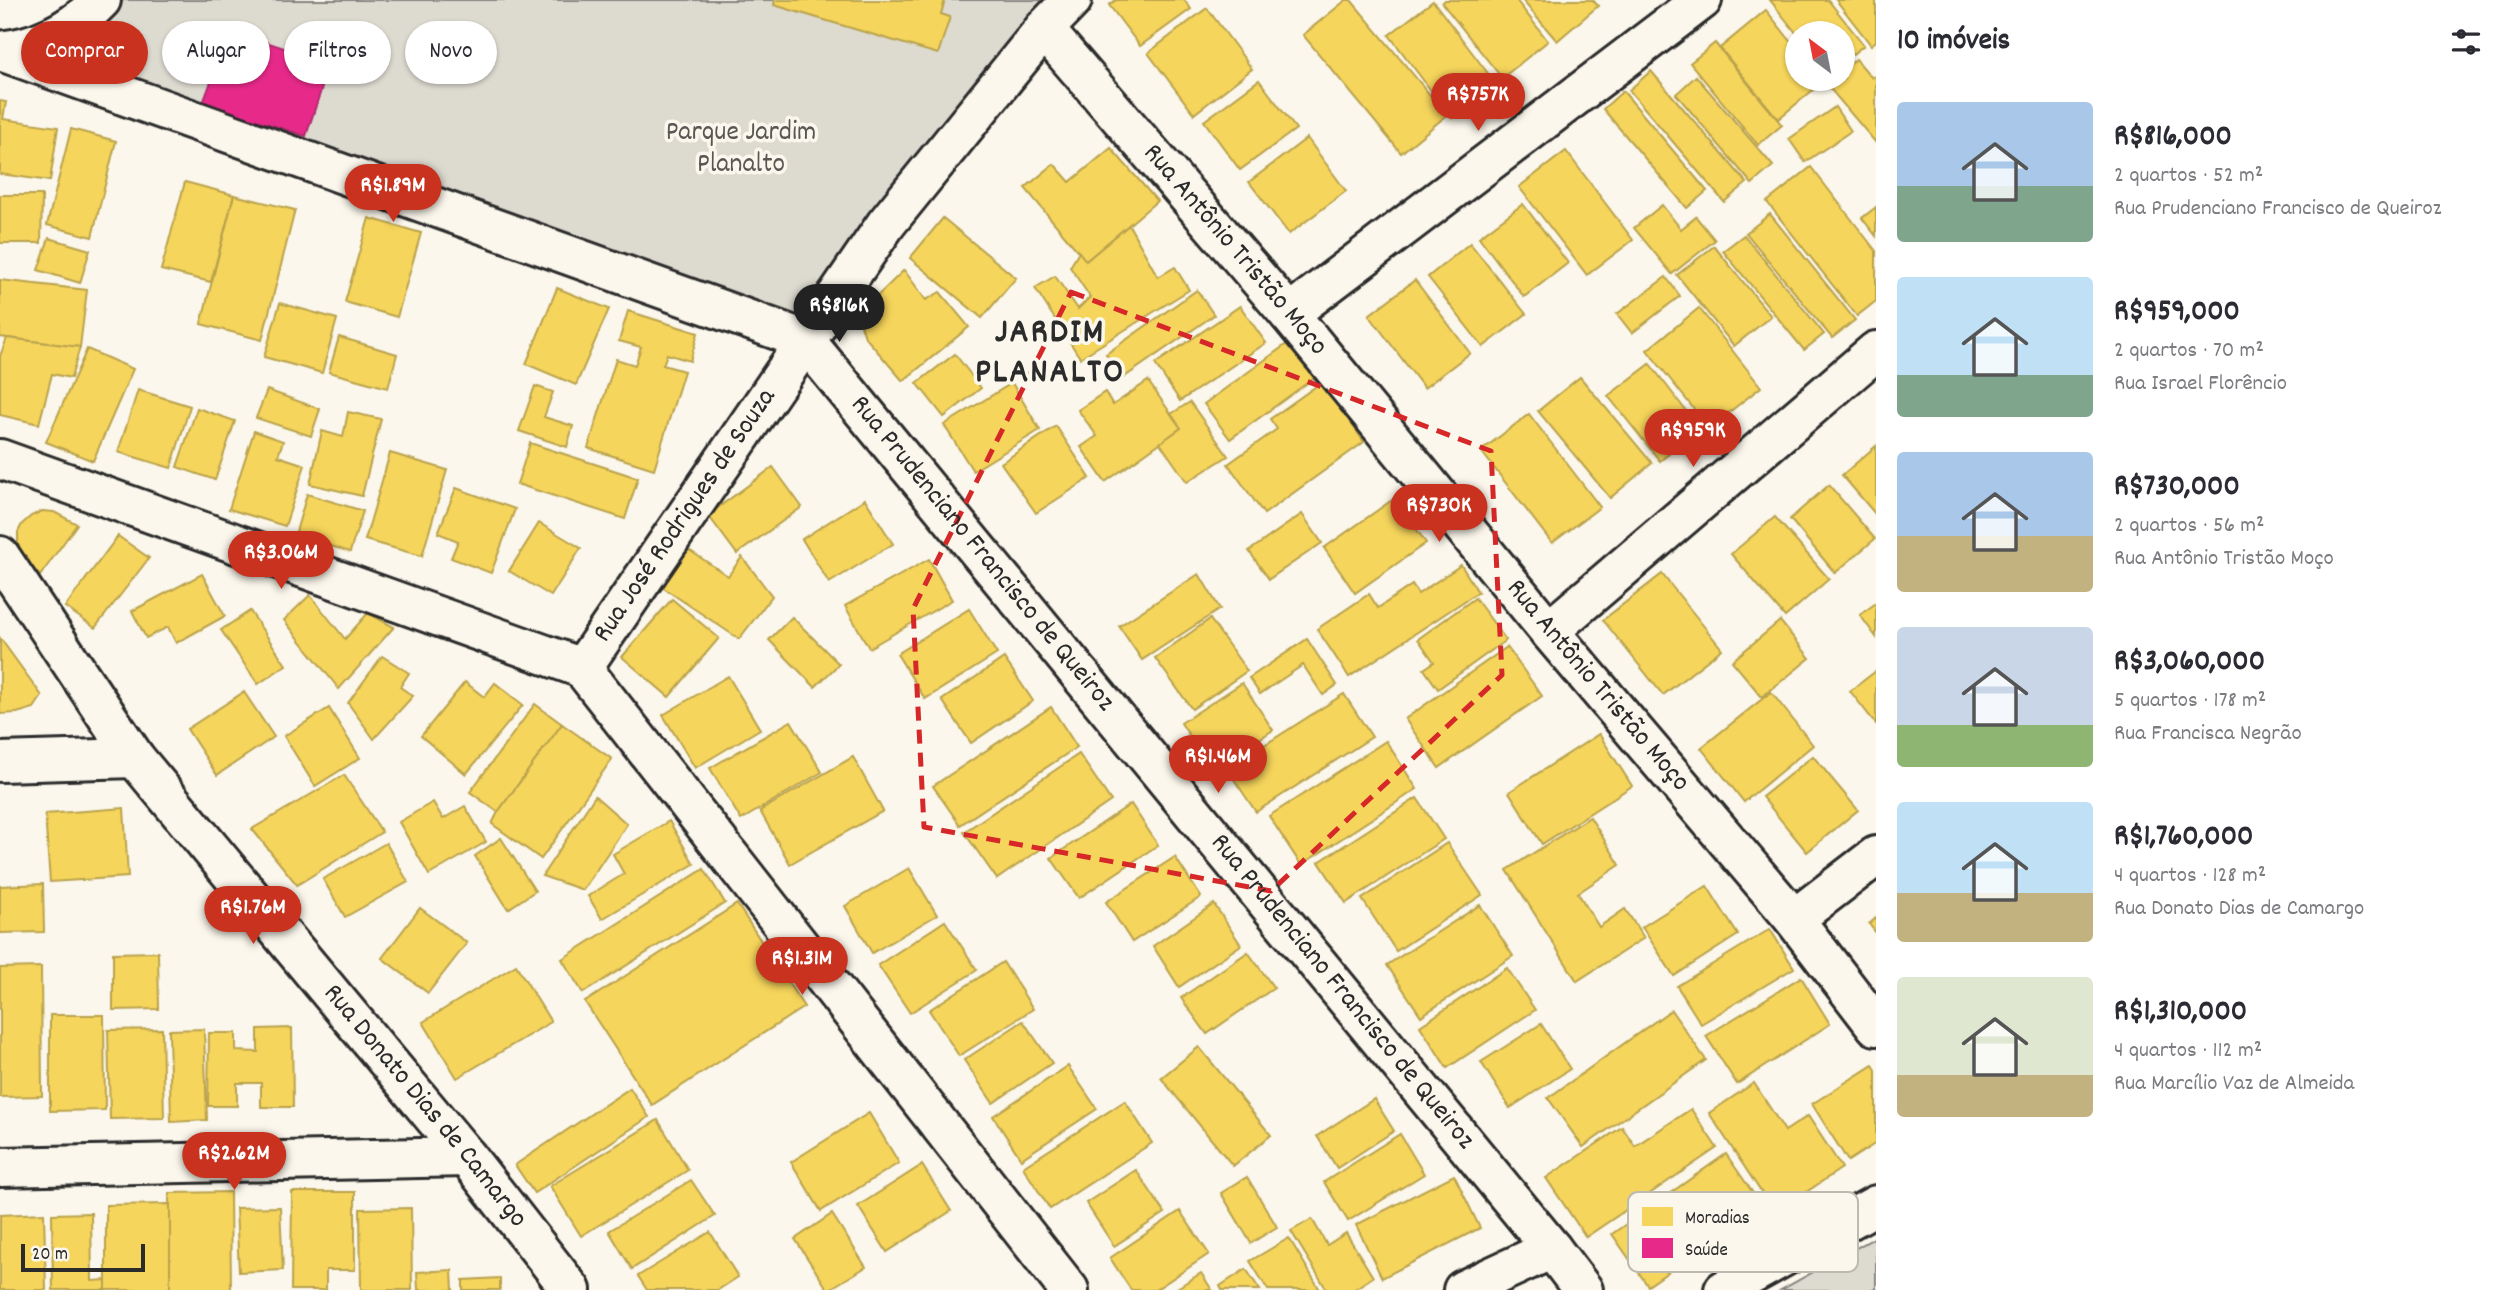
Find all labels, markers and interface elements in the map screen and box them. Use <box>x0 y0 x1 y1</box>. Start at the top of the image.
chip: Comprar <box>21 21 148 84</box>
chip: Alugar <box>162 21 270 84</box>
chip: Filtros <box>284 21 391 84</box>
chip: Novo <box>405 21 497 84</box>
north arrow <box>1785 21 1855 91</box>
map controls <box>1785 21 1855 91</box>
text: 10 imóveis <box>1897 21 2010 64</box>
icon: filters <box>2447 23 2485 61</box>
pin: R$757K <box>1421 74 1535 133</box>
text: R$757K <box>1447 79 1509 112</box>
park label: Parque Jardim Planalto <box>666 114 816 186</box>
text: R$816,000 <box>2114 117 2232 160</box>
icon: home <box>1953 130 2037 214</box>
street label: Rua Antônio Tristão Moço <box>1132 136 1336 365</box>
text: 2 quartos · 52 m² <box>2114 160 2263 193</box>
pin: R$1.89M <box>328 164 458 224</box>
text: R$1.89M <box>361 170 425 203</box>
text: Rua Prudenciano Francisco de Queiroz <box>2114 193 2441 226</box>
pin: R$816K <box>782 284 896 344</box>
text: R$816K <box>809 290 869 323</box>
text: R$959,000 <box>2114 292 2240 335</box>
icon: home <box>1953 305 2037 389</box>
district label: JARDIM PLANALTO <box>975 309 1125 399</box>
text: 2 quartos · 70 m² <box>2114 335 2264 368</box>
text: Rua Israel Florêncio <box>2114 368 2287 401</box>
street label: Rua José Rodrigues de Souza <box>585 380 788 651</box>
street label: Rua Prudenciano Francisco de Queiroz <box>839 388 1124 722</box>
pin: R$959K <box>1636 410 1750 469</box>
text: R$959K <box>1660 415 1726 448</box>
text: R$730,000 <box>2114 467 2240 510</box>
icon: home <box>1953 480 2037 564</box>
pin: R$730K <box>1382 484 1496 544</box>
text: R$730K <box>1406 490 1472 523</box>
text: 2 quartos · 56 m² <box>2114 510 2264 543</box>
pin: R$3.06M <box>216 532 346 591</box>
text: R$3.06M <box>244 537 318 570</box>
text: Rua Antônio Tristão Moço <box>2114 543 2334 576</box>
street label: Rua Antônio Tristão Moço <box>1495 571 1698 802</box>
text: R$3,060,000 <box>2114 642 2265 685</box>
icon: home <box>1953 655 2037 739</box>
text: 5 quartos · 178 m² <box>2114 685 2266 718</box>
text: Rua Francisca Negrão <box>2114 718 2302 751</box>
pin: R$1.46M <box>1153 736 1283 795</box>
text: R$1.46M <box>1185 741 1251 774</box>
text: R$1,760,000 <box>2114 817 2253 860</box>
street label: Rua Prudenciano Francisco de Queiroz <box>1199 826 1484 1160</box>
icon: home <box>1953 830 2037 914</box>
text: 4 quartos · 128 m² <box>2114 860 2266 893</box>
pin: R$1.76M <box>188 886 318 946</box>
text: R$1.76M <box>220 892 286 925</box>
text: Rua Donato Dias de Camargo <box>2114 893 2364 926</box>
pin: R$1.31M <box>737 937 867 997</box>
text: R$1.31M <box>772 943 832 976</box>
street label: Rua Donato Dias de Camargo <box>312 976 536 1237</box>
text: R$1,310,000 <box>2114 992 2247 1035</box>
icon: home <box>1953 1005 2037 1089</box>
text: 4 quartos · 112 m² <box>2114 1035 2262 1068</box>
text: Rua Marcílio Vaz de Almeida <box>2114 1068 2354 1101</box>
pin: R$2.62M <box>169 1132 299 1192</box>
text: R$2.62M <box>198 1138 270 1171</box>
legend <box>1628 1192 1858 1272</box>
text: Moradias <box>1685 1206 1750 1233</box>
text: Saúde <box>1685 1238 1728 1265</box>
scale bar <box>21 1241 145 1273</box>
text: 20 m <box>32 1242 68 1269</box>

